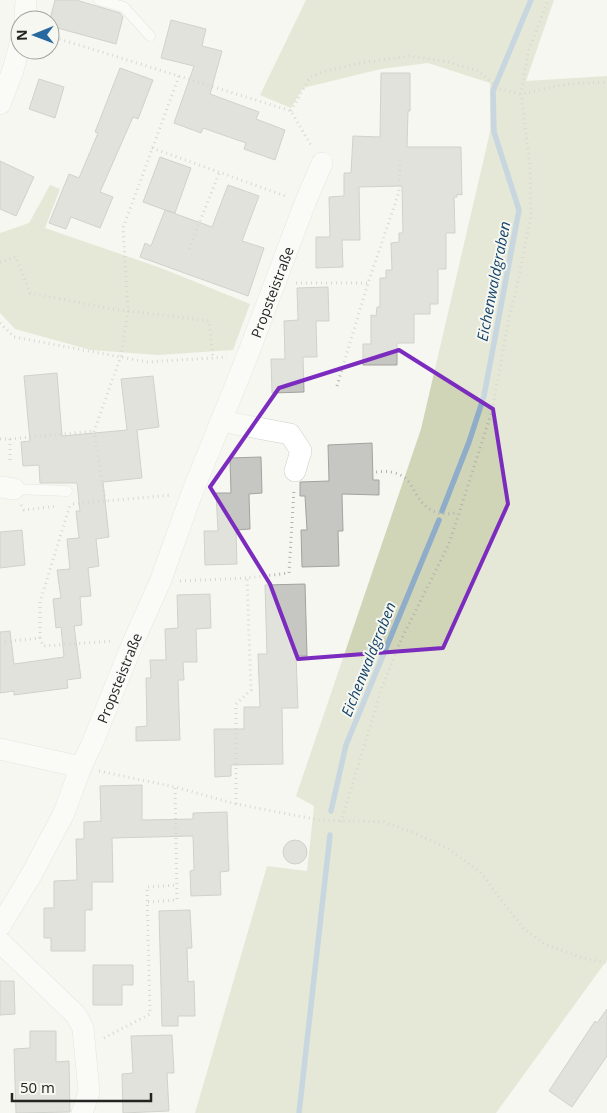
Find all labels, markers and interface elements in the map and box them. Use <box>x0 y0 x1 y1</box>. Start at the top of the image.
north arrow <box>10 10 60 60</box>
text: N <box>12 29 31 41</box>
water label: Eichenwaldgraben <box>472 219 514 343</box>
street label: Propsteistraße <box>246 244 297 340</box>
water label: Eichenwaldgraben <box>336 599 400 719</box>
street label: Propsteistraße <box>92 629 146 726</box>
scale bar <box>12 1070 151 1102</box>
text: 50 m <box>20 1077 55 1097</box>

